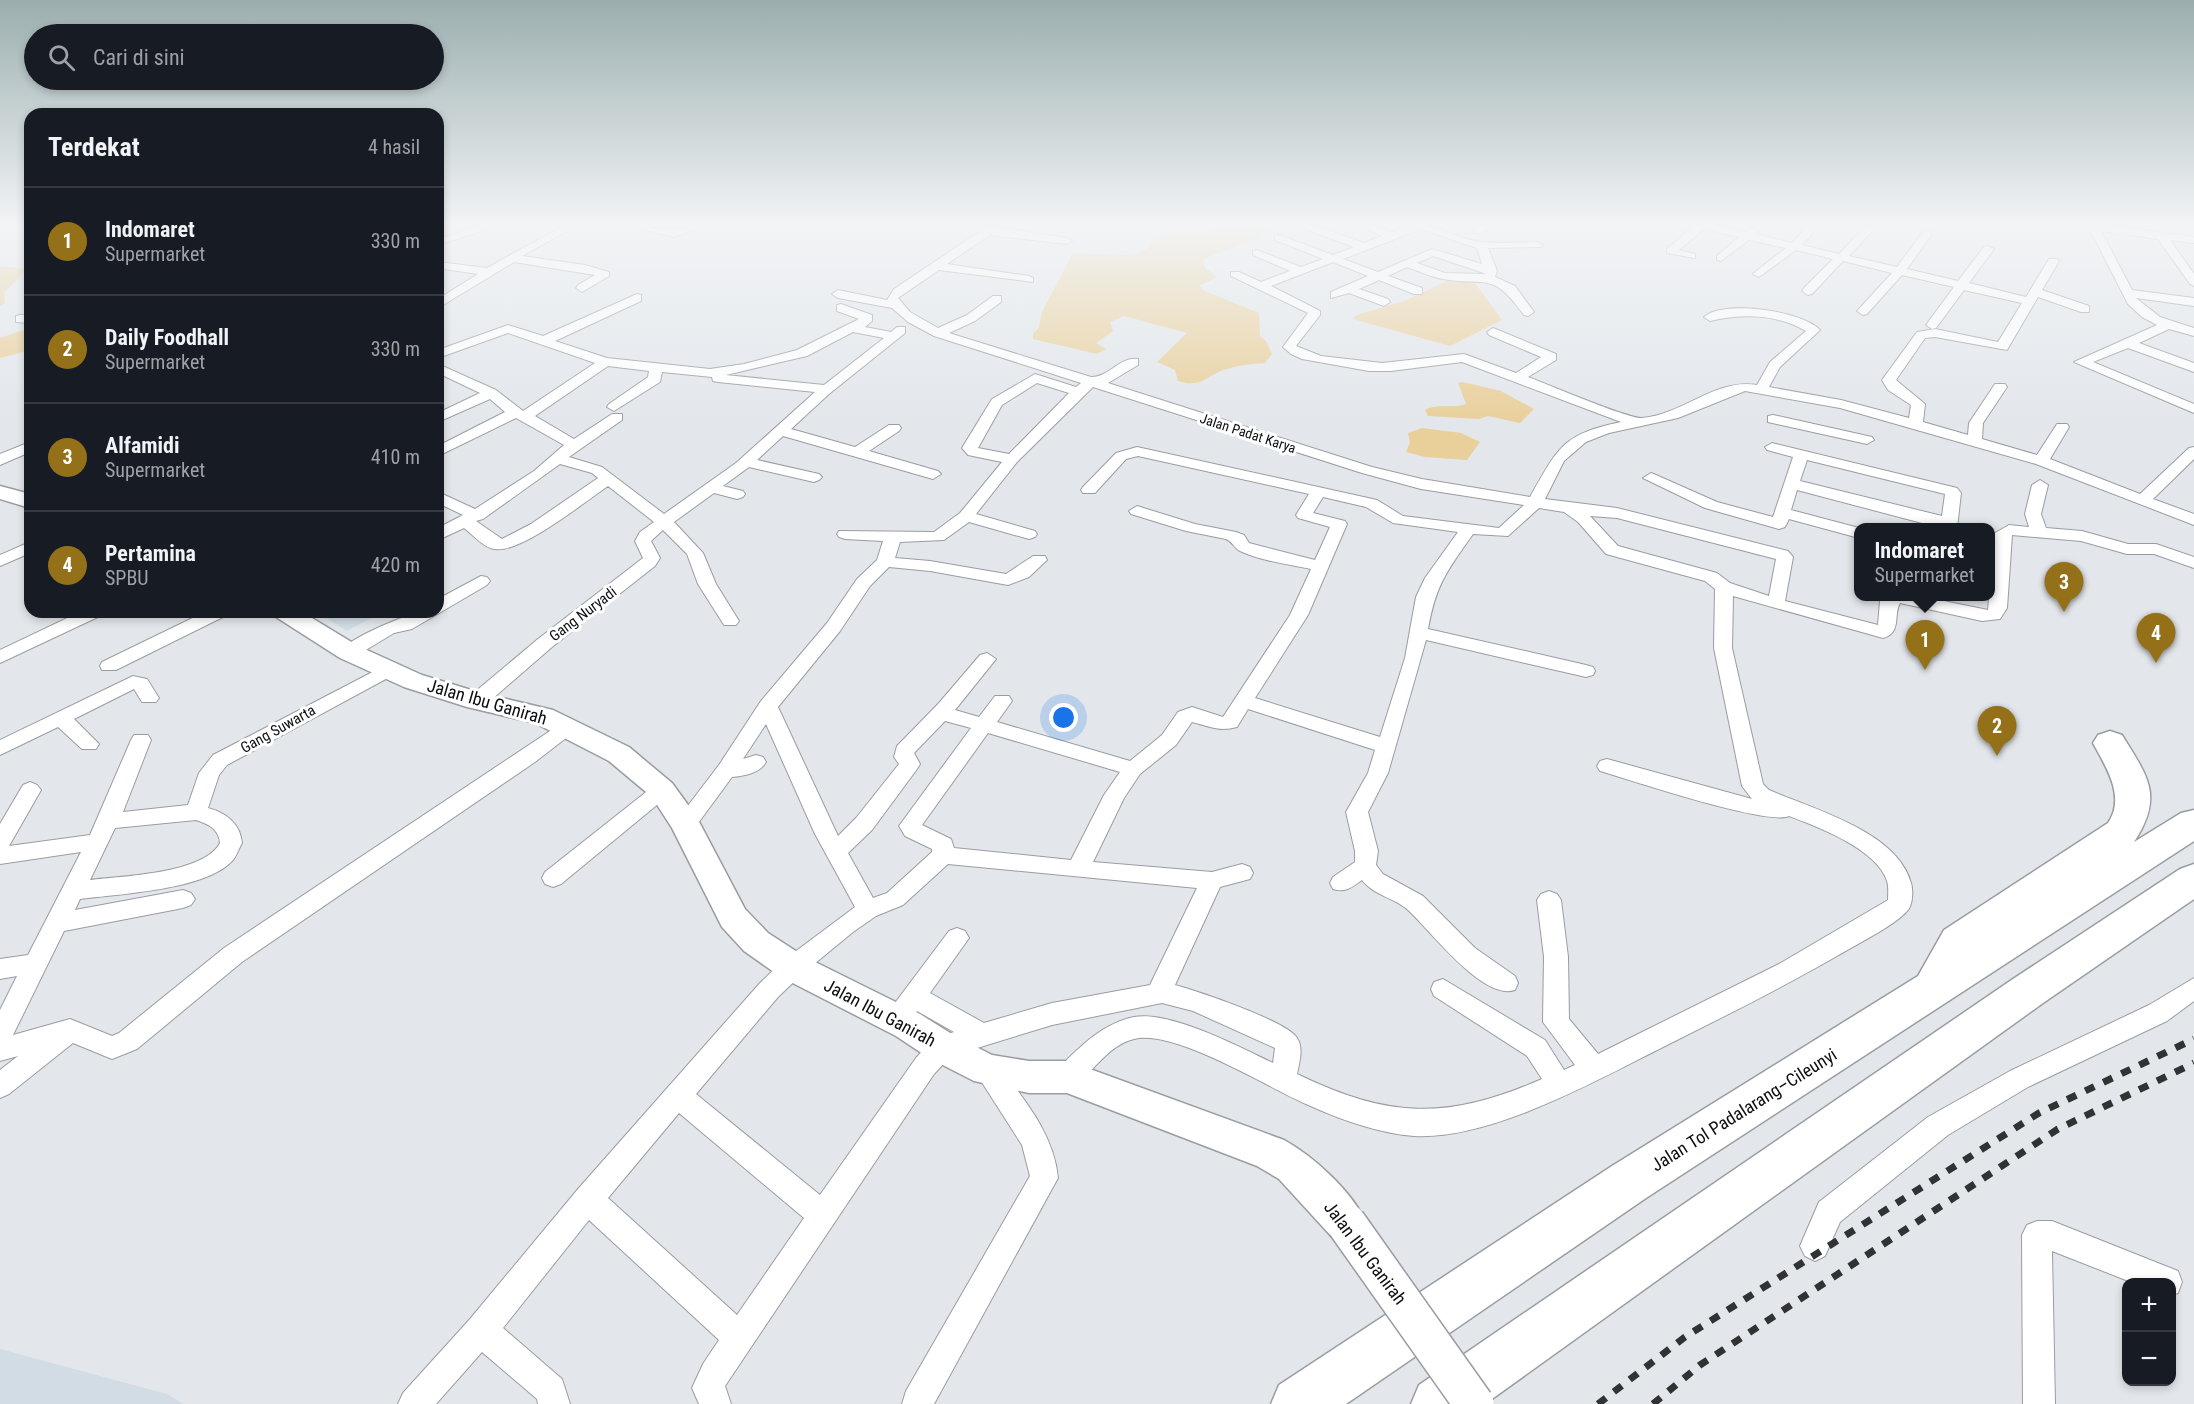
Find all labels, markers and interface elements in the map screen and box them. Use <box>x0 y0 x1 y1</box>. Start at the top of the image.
search box <box>24 24 444 90</box>
icon: search <box>45 41 78 74</box>
text: Cari di sini <box>93 45 185 70</box>
text: Terdekat <box>48 132 140 162</box>
text: 4 hasil <box>368 135 420 159</box>
text: Indomaret <box>105 217 195 242</box>
text: 1 <box>62 229 73 253</box>
text: 330 m <box>371 229 420 253</box>
text: Supermarket <box>105 242 205 266</box>
text: Daily Foodhall <box>105 325 229 350</box>
text: 2 <box>62 337 73 361</box>
text: 330 m <box>371 337 420 361</box>
text: Supermarket <box>105 350 205 374</box>
street label: Jalan Padat Karya <box>1198 410 1298 456</box>
text: Alfamidi <box>105 433 180 458</box>
text: 3 <box>62 445 73 469</box>
text: 410 m <box>371 445 420 469</box>
text: Supermarket <box>105 458 205 482</box>
popup <box>1854 523 1995 601</box>
text: Indomaret <box>1874 538 1964 563</box>
text: Pertamina <box>105 541 196 566</box>
text: 4 <box>62 553 73 577</box>
text: 420 m <box>371 553 420 577</box>
pin: 3 <box>2044 562 2084 612</box>
text: Supermarket <box>1874 563 1975 587</box>
text: SPBU <box>105 566 149 590</box>
street label: Gang Nuryadi <box>546 583 620 645</box>
pin: 4 <box>2136 614 2176 663</box>
pin: 1 <box>1906 620 1944 670</box>
street label: Jalan Ibu Ganirah <box>425 674 549 729</box>
street label: Gang Suwarta <box>237 701 319 757</box>
your location <box>1049 703 1078 732</box>
pin: 2 <box>1978 706 2016 756</box>
street label: Jalan Ibu Ganirah <box>821 974 940 1051</box>
street label: Jalan Tol Padalarang–Cileunyi <box>1647 1044 1840 1175</box>
street label: Jalan Ibu Ganirah <box>1320 1197 1411 1308</box>
map controls <box>2122 1278 2176 1386</box>
button: + <box>2122 1278 2176 1332</box>
button: − <box>2122 1332 2176 1386</box>

